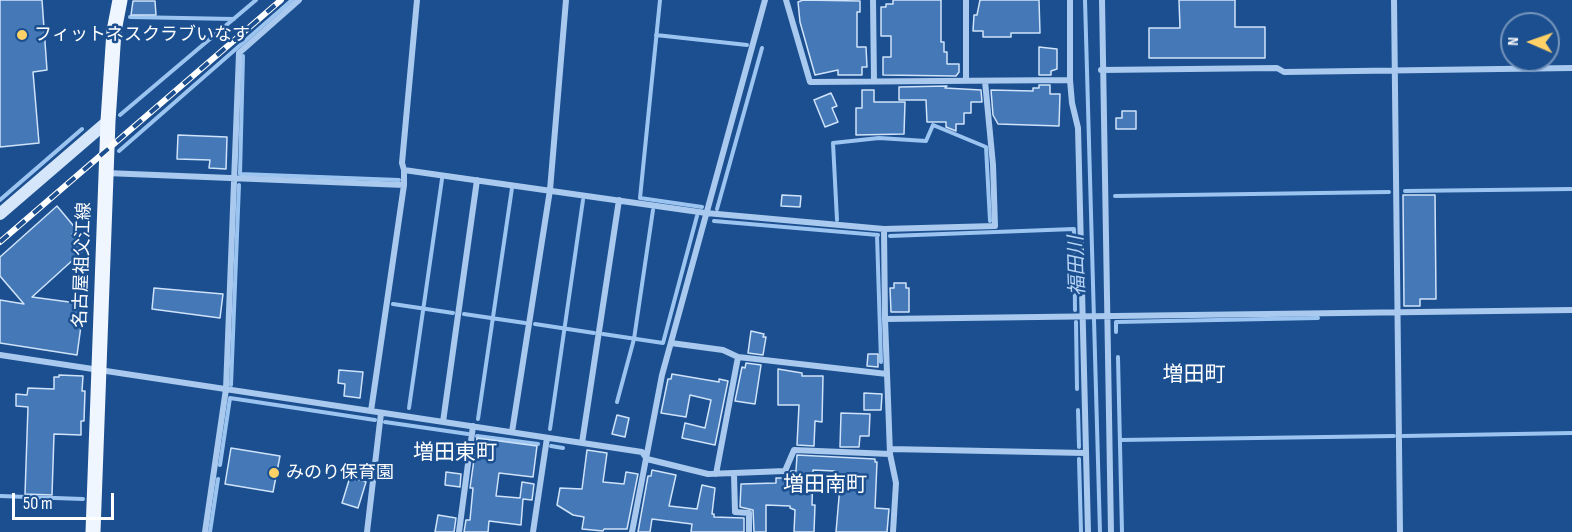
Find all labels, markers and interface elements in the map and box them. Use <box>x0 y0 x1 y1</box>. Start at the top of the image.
north arrow <box>1500 12 1560 72</box>
place label: フィットネスクラブいなす <box>34 24 250 46</box>
marker: フィットネスクラブいなす <box>15 28 29 42</box>
text: N <box>1504 37 1523 46</box>
street label: 名古屋祖父江線 <box>70 202 96 328</box>
water label: 福田川 <box>1065 236 1091 296</box>
district label: 増田町 <box>1163 363 1225 389</box>
district label: 増田東町 <box>413 441 497 467</box>
place label: みのり保育園 <box>286 462 394 484</box>
marker: みのり保育園 <box>267 466 281 480</box>
district label: 増田南町 <box>783 473 867 499</box>
scale bar <box>15 481 117 519</box>
text: 50 m <box>23 493 53 514</box>

